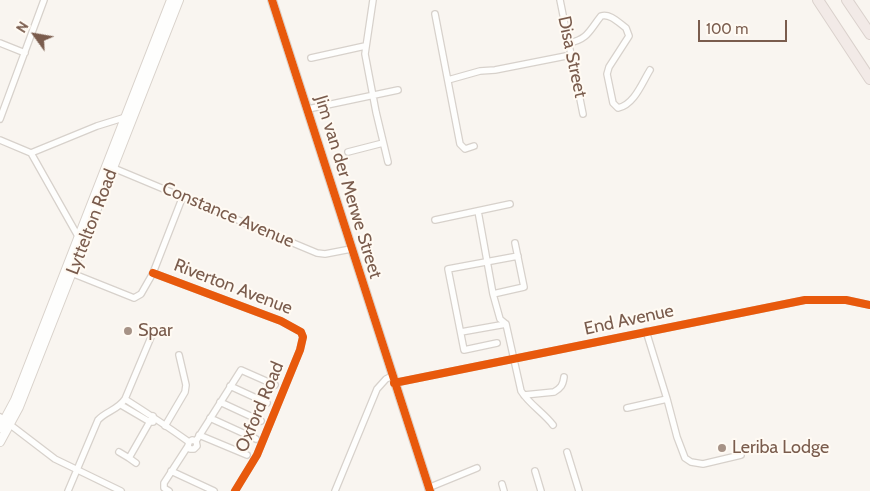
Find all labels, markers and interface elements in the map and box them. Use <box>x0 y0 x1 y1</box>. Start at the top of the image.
north arrow <box>10 10 60 60</box>
scale bar <box>700 10 789 42</box>
street label: Disa Street <box>553 14 591 100</box>
text: N <box>12 18 33 36</box>
text: 100 m <box>706 20 748 38</box>
street label: Jim van der Merwe Street <box>310 93 386 281</box>
street label: Lyttelton Road <box>62 166 122 278</box>
street label: Constance Avenue <box>159 177 297 253</box>
street label: Riverton Avenue <box>171 254 295 320</box>
street label: End Avenue <box>582 300 676 340</box>
place label: Spar <box>138 320 173 342</box>
marker: Spar <box>122 325 134 337</box>
street label: Oxford Road <box>231 358 289 456</box>
place label: Leriba Lodge <box>732 437 829 459</box>
marker: Leriba Lodge <box>716 442 728 454</box>

